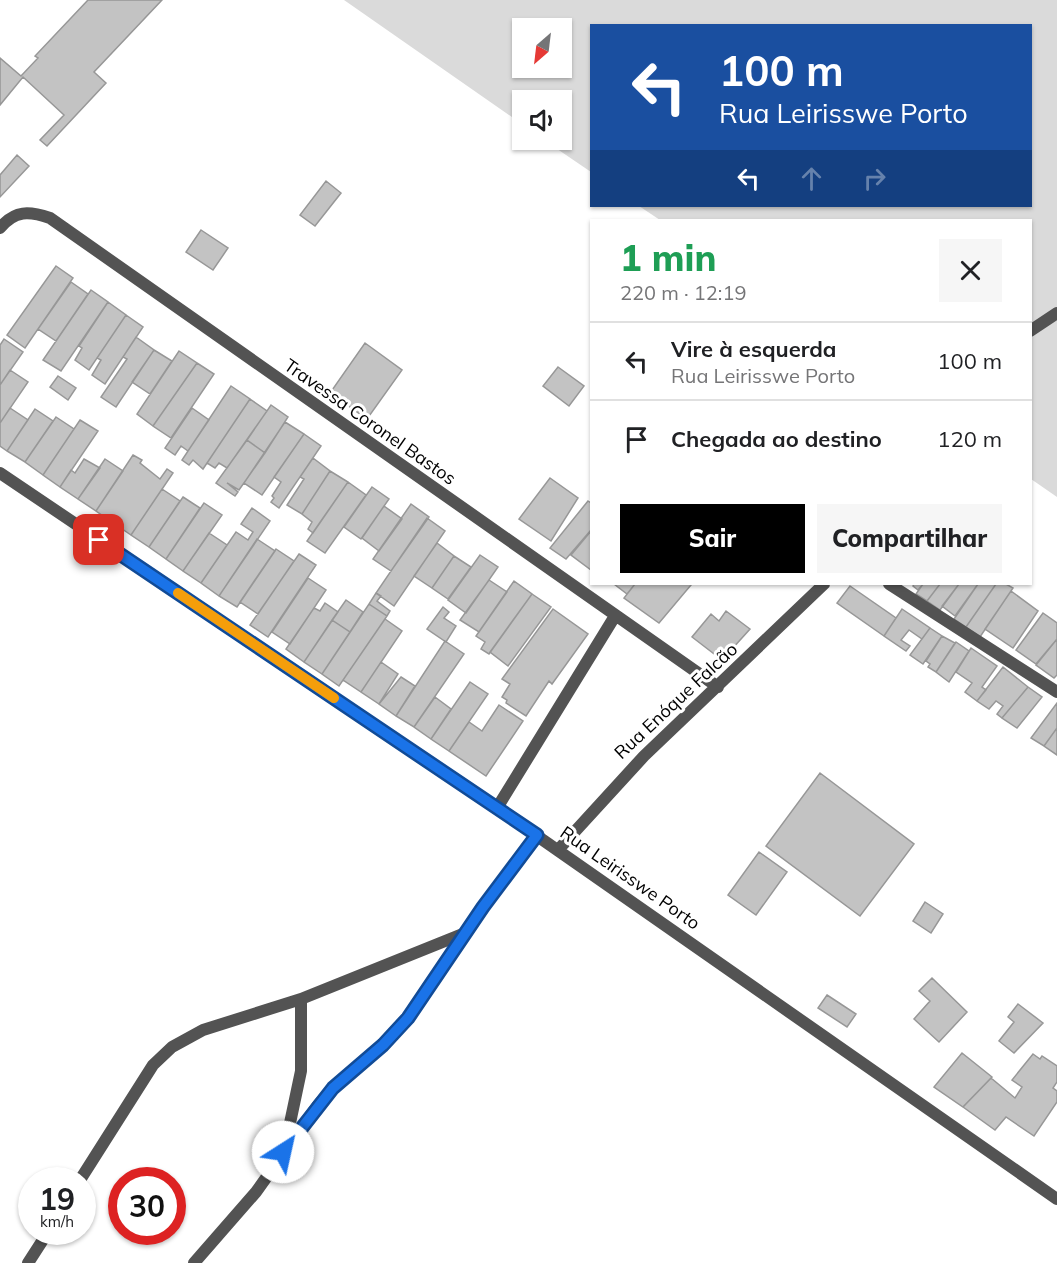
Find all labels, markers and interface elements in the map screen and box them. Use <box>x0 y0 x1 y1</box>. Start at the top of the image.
north arrow <box>512 18 572 78</box>
map controls <box>512 18 572 150</box>
text: 100 m <box>719 44 844 97</box>
icon: left <box>620 48 698 126</box>
button: sound <box>512 90 572 150</box>
text: Rua Leirisswe Porto <box>719 96 968 130</box>
icon: left <box>732 162 765 195</box>
icon: ahead <box>795 162 828 195</box>
icon: right <box>858 162 891 195</box>
text: 1 min <box>620 235 716 280</box>
button: close <box>939 239 1002 302</box>
text: 220 m · 12:19 <box>620 280 746 305</box>
text: Vire à esquerda <box>671 335 836 363</box>
icon: left <box>620 345 653 378</box>
text: 100 m <box>937 347 1002 375</box>
street label: Travessa Coronel Bastos <box>280 354 461 490</box>
text: Rua Leirisswe Porto <box>671 363 855 388</box>
icon: arrive <box>620 423 653 456</box>
text: Chegada ao destino <box>671 425 882 453</box>
text: 120 m <box>937 425 1002 453</box>
button: Sair <box>620 504 805 573</box>
button: Compartilhar <box>817 504 1002 573</box>
pin <box>73 514 124 565</box>
icon: arrive <box>82 523 115 556</box>
street label: Rua Enóque Falcão <box>609 638 742 764</box>
street label: Rua Leirisswe Porto <box>556 821 705 935</box>
position arrow <box>251 1120 315 1184</box>
speed limit sign: 30 <box>108 1167 186 1245</box>
text: 19 <box>39 1180 75 1218</box>
text: km/h <box>40 1212 74 1231</box>

